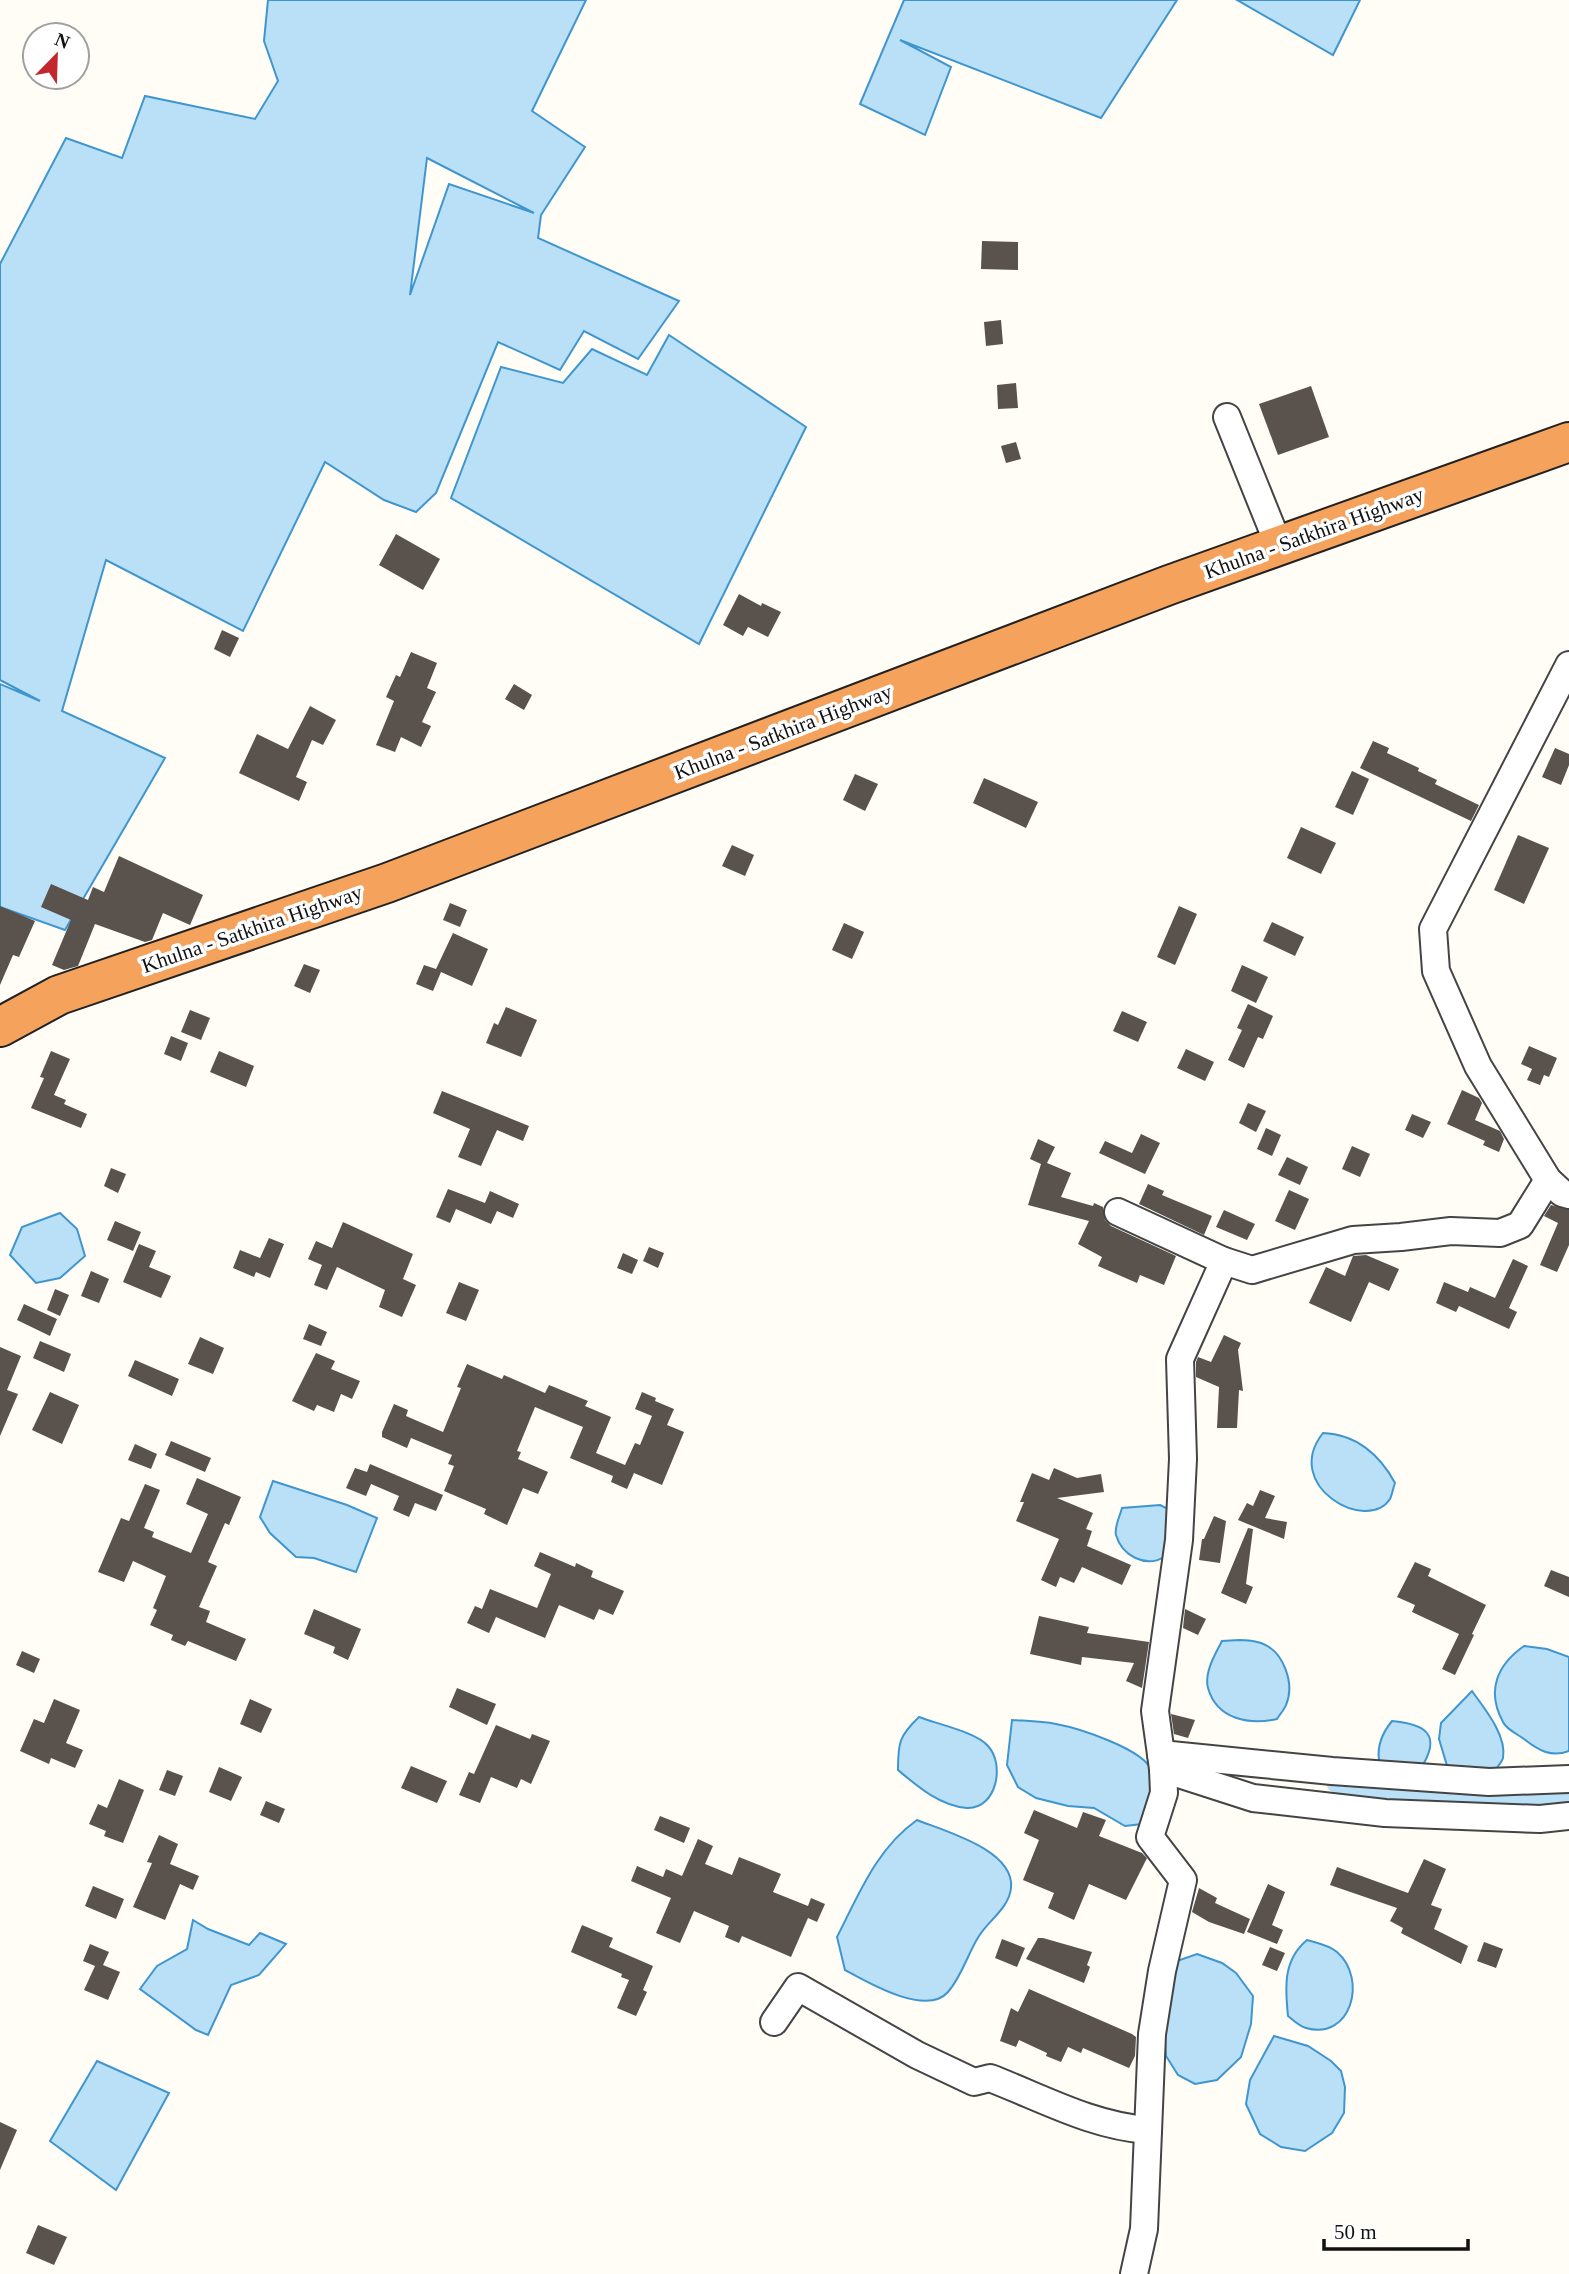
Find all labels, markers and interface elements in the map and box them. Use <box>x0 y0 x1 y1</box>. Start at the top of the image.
north arrow <box>21 21 91 91</box>
text: N <box>52 28 73 53</box>
street label: Khulna - Satkhira Highway <box>1201 482 1427 584</box>
street label: Khulna - Satkhira Highway <box>671 679 896 785</box>
street label: Khulna - Satkhira Highway <box>139 880 366 978</box>
scale bar <box>1324 2208 1468 2252</box>
text: 50 m <box>1334 2220 1377 2244</box>

